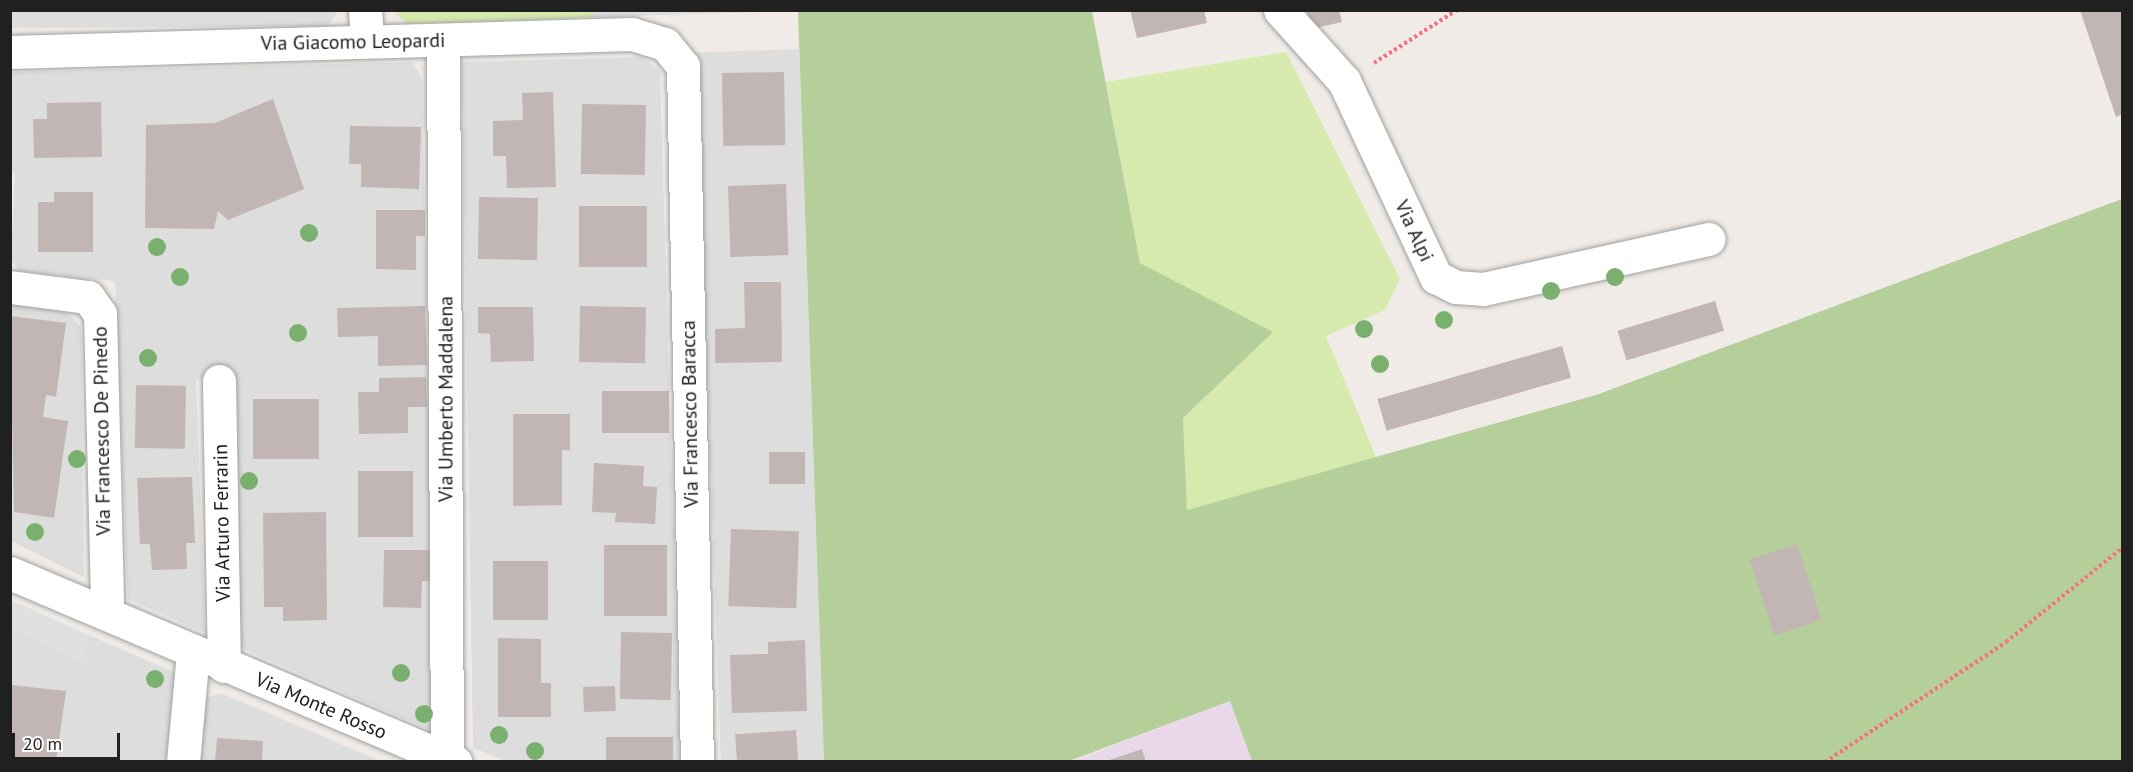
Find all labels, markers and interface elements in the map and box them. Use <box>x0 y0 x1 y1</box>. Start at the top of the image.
street label: Via Giacomo Leopardi <box>261 28 445 56</box>
street label: Via Alpi <box>1389 196 1439 266</box>
street label: Via Umberto Maddalena <box>434 296 458 502</box>
street label: Via Francesco Baracca <box>676 320 704 508</box>
street label: Via Francesco De Pinedo <box>88 326 116 536</box>
street label: Via Arturo Ferrarin <box>209 443 235 603</box>
street label: Via Monte Rosso <box>252 667 390 745</box>
scale bar <box>15 721 123 759</box>
text: 20 m <box>23 732 62 755</box>

